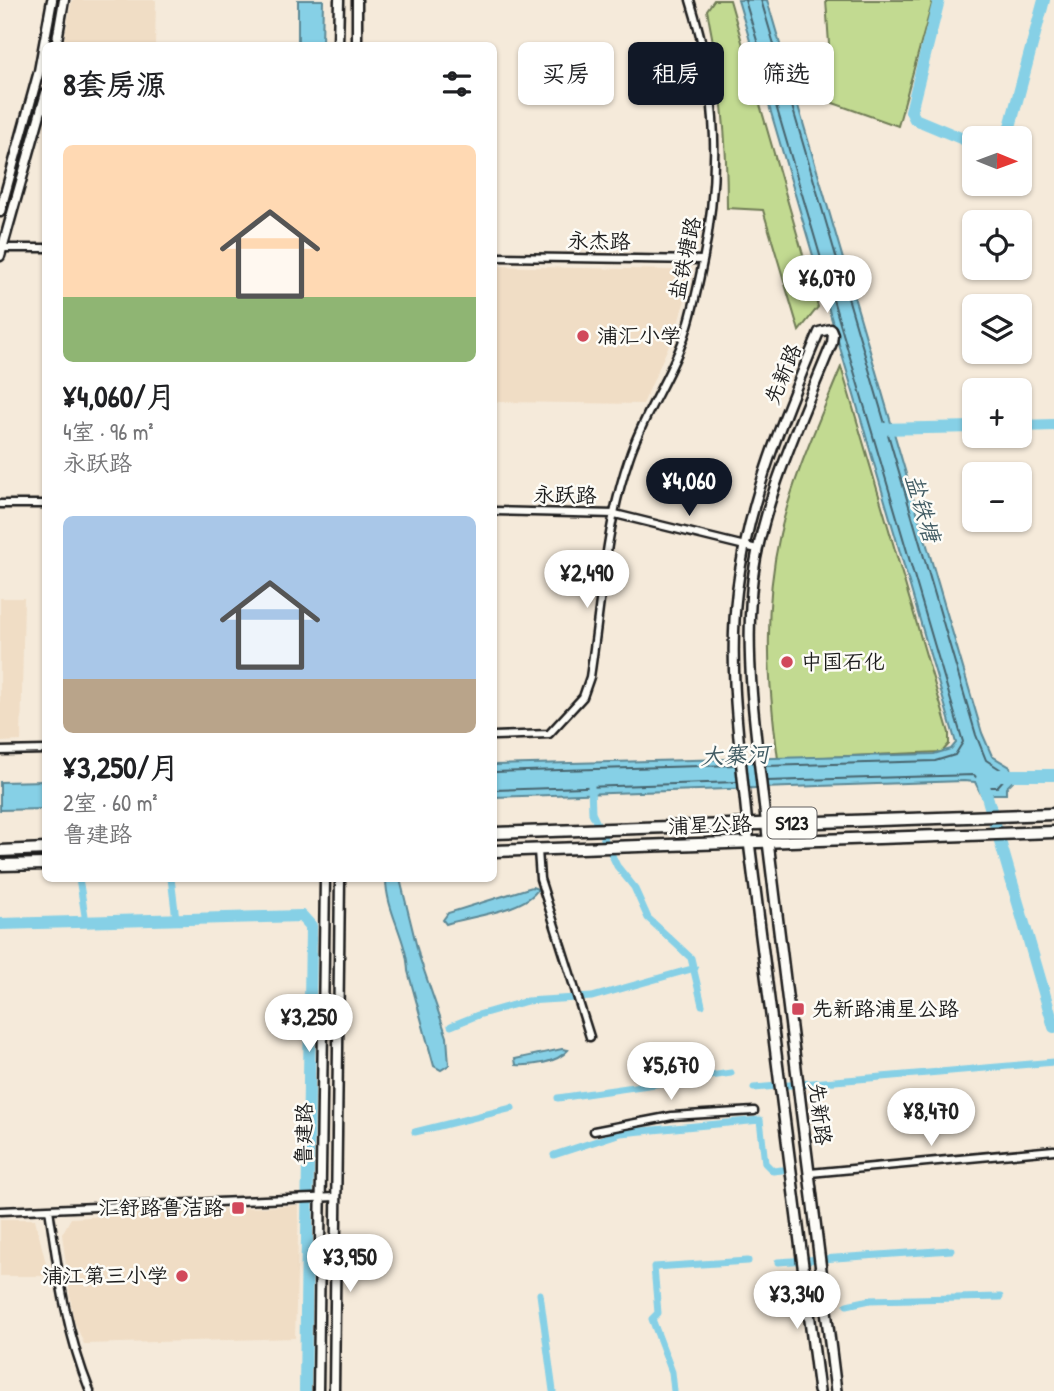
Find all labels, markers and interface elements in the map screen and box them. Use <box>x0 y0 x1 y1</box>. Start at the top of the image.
chip: 买房 <box>518 42 614 105</box>
chip: 租房 <box>628 42 724 105</box>
chip: 筛选 <box>738 42 834 105</box>
text: 8套房源 <box>63 64 166 104</box>
icon: filters <box>438 65 476 103</box>
north arrow <box>962 126 1032 196</box>
map controls <box>962 126 1032 532</box>
icon: home <box>207 191 333 317</box>
button: locate <box>962 210 1032 280</box>
street label: 盐铁塘路 <box>662 214 707 302</box>
street label: 永杰路 <box>567 225 631 256</box>
pin: ¥6,070 <box>770 256 884 315</box>
text: ¥6,070 <box>799 262 855 293</box>
button: layers <box>962 294 1032 364</box>
place label: 浦汇小学 <box>597 321 681 350</box>
marker: 浦汇小学 <box>575 328 591 344</box>
street label: 先新路 <box>757 339 808 408</box>
text: ¥4,060/月 <box>63 376 176 416</box>
button: + <box>962 378 1032 448</box>
text: 4室 · 96 m² <box>63 416 154 447</box>
text: 永跃路 <box>63 447 132 478</box>
pin: ¥4,060 <box>632 458 746 518</box>
button: − <box>962 462 1032 532</box>
text: ¥4,060 <box>662 465 716 496</box>
water label: 盐铁塘 <box>899 470 949 548</box>
street label: 永跃路 <box>533 479 597 510</box>
pin: ¥2,490 <box>530 550 644 610</box>
text: ¥2,490 <box>560 557 614 588</box>
icon: home <box>207 562 333 688</box>
place label: 中国石化 <box>801 647 885 676</box>
marker: 中国石化 <box>779 654 795 670</box>
water label: 大寨河 <box>700 738 774 771</box>
text: ¥3,250/月 <box>63 747 179 787</box>
text: 2室 · 60 m² <box>63 787 158 818</box>
road number: S123 <box>768 808 816 838</box>
street label: 浦星公路 <box>668 809 752 840</box>
text: 鲁建路 <box>63 818 132 849</box>
place label: 先新路浦星公路 <box>812 994 959 1023</box>
pin: ¥3,250 <box>252 995 366 1054</box>
text: ¥3,250 <box>281 1001 337 1032</box>
marker: 先新路浦星公路 <box>790 1001 806 1017</box>
pin: ¥5,670 <box>614 1042 728 1102</box>
text: ¥5,670 <box>643 1049 699 1080</box>
street label: 先新路 <box>802 1081 839 1147</box>
pin: ¥8,470 <box>874 1088 988 1148</box>
text: ¥8,470 <box>903 1095 959 1126</box>
street label: 鲁建路 <box>288 1102 319 1166</box>
place label: 汇舒路鲁洁路 <box>98 1193 224 1222</box>
marker: 汇舒路鲁洁路 <box>230 1200 246 1216</box>
pin: ¥3,950 <box>293 1234 407 1294</box>
text: ¥3,950 <box>323 1241 377 1272</box>
place label: 浦江第三小学 <box>42 1261 168 1290</box>
marker: 浦江第三小学 <box>174 1268 190 1284</box>
pin: ¥3,340 <box>740 1272 854 1331</box>
text: ¥3,340 <box>770 1278 824 1309</box>

